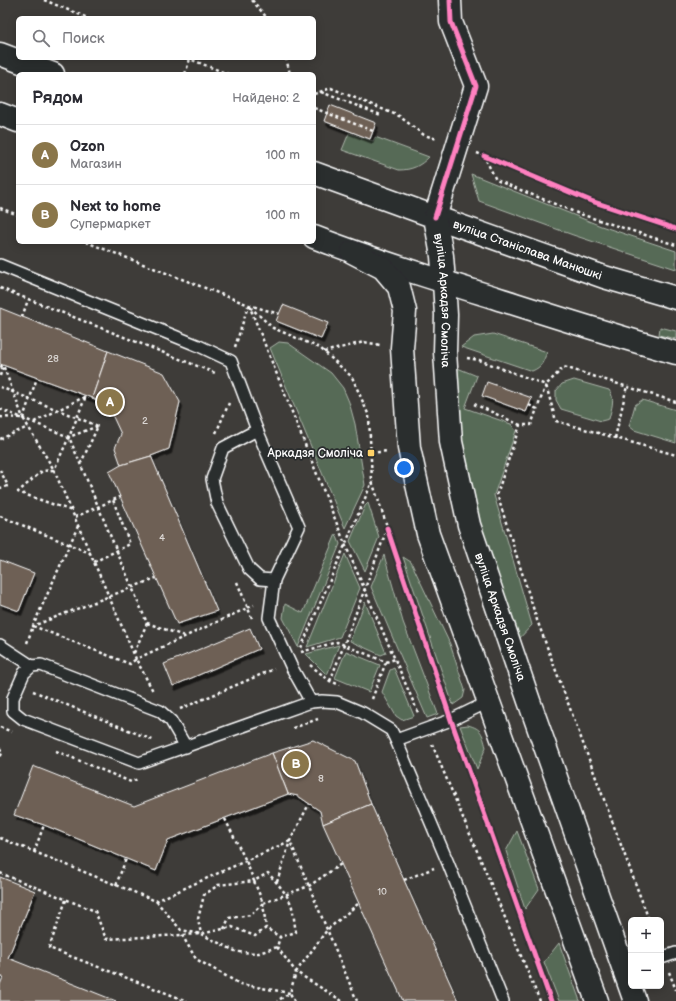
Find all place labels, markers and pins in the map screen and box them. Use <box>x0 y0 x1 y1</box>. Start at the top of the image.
pin: A <box>97 387 123 417</box>
place label: Аркадзя Смоліча <box>266 446 363 461</box>
marker: Аркадзя Смоліча <box>366 448 376 458</box>
pin: B <box>283 749 309 779</box>

